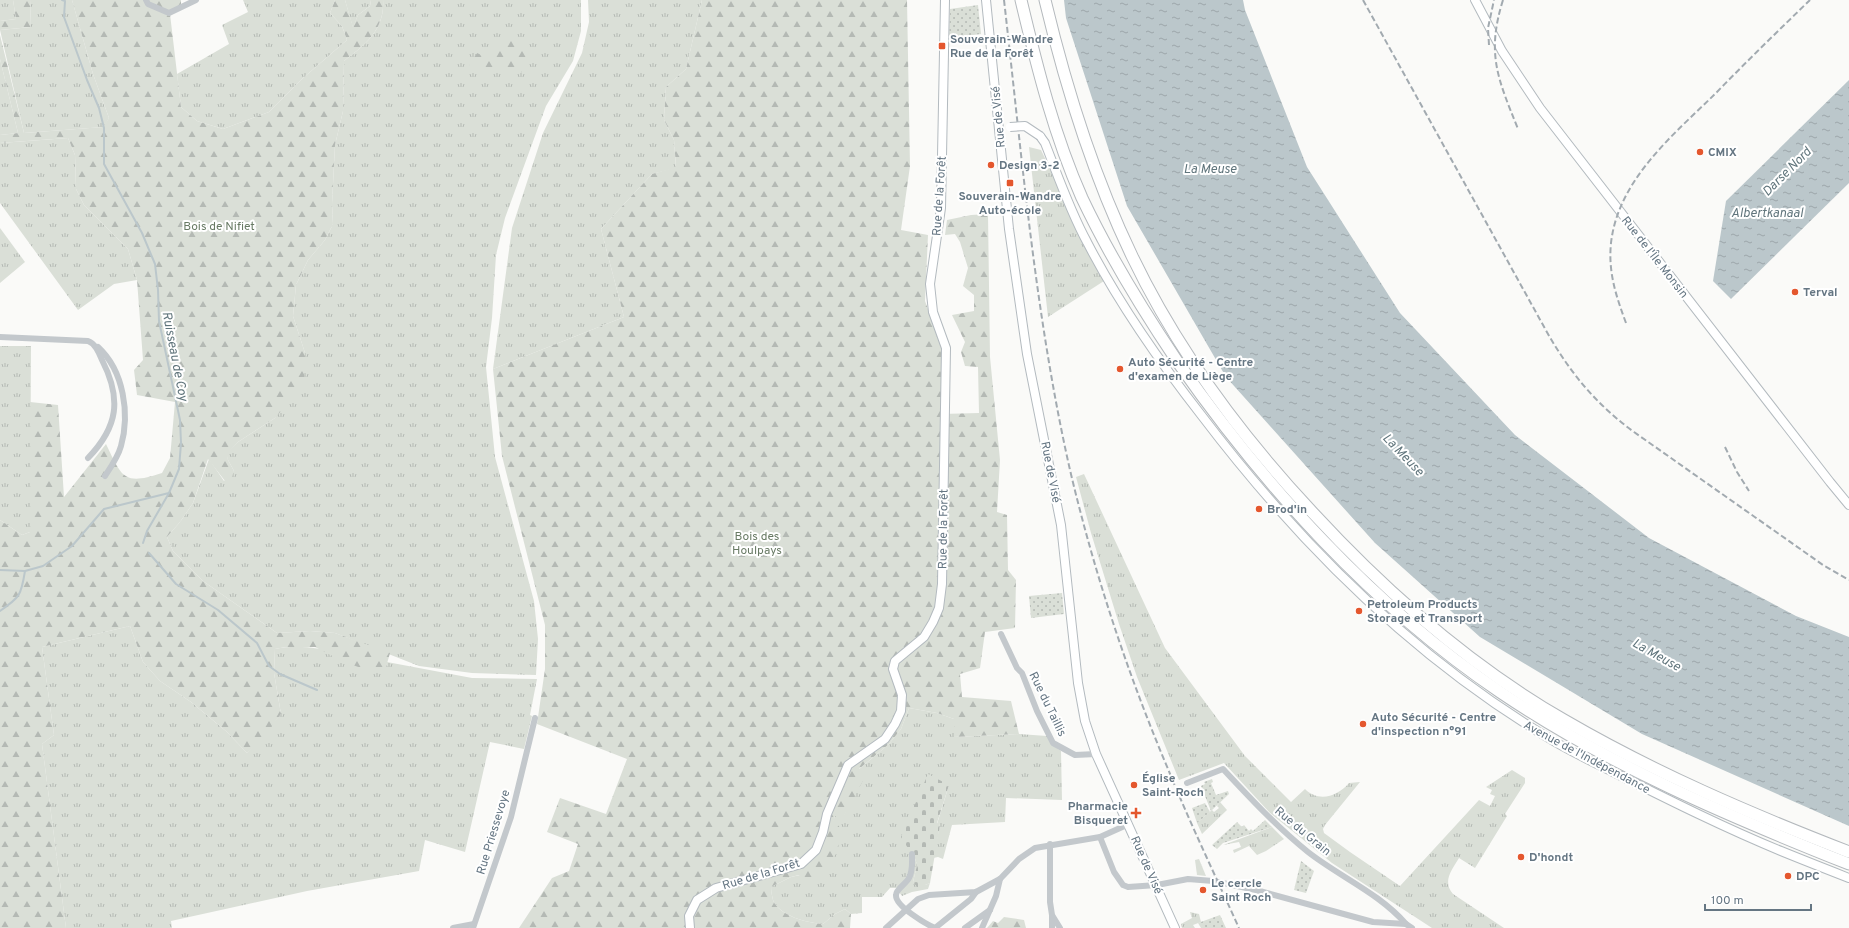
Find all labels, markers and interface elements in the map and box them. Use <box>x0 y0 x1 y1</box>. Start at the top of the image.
place label: Souverain-Wandre Rue de la Forêt <box>950 32 1053 62</box>
marker: Souverain-Wandre Rue de la Forêt <box>937 41 947 51</box>
street label: Rue de Visé <box>988 85 1010 149</box>
water label: Darse Nord <box>1760 144 1816 200</box>
place label: CMIX <box>1708 145 1737 161</box>
marker: CMIX <box>1695 147 1705 157</box>
street label: Rue de la Forêt <box>929 156 951 237</box>
place label: Design 3-2 <box>999 158 1060 174</box>
marker: Design 3-2 <box>986 160 996 170</box>
water label: La Meuse <box>1184 162 1237 178</box>
marker: Souverain-Wandre Auto-école <box>1005 178 1015 188</box>
place label: Souverain-Wandre Auto-école <box>958 189 1062 219</box>
water label: Albertkanaal <box>1731 206 1804 222</box>
street label: Rue de l'Île Monsin <box>1617 213 1691 302</box>
park label: Bois de Nifiet <box>183 219 255 235</box>
place label: Terval <box>1803 285 1838 301</box>
marker: Terval <box>1790 287 1800 297</box>
water label: Ruisseau de Coy <box>157 310 191 404</box>
place label: Auto Sécurité - Centre d'examen de Liège <box>1128 355 1253 385</box>
marker: Auto Sécurité - Centre d'examen de Liège <box>1115 364 1125 374</box>
water label: La Meuse <box>1378 431 1427 480</box>
street label: Rue de Visé <box>1036 440 1064 504</box>
street label: Rue de la Forêt <box>935 489 953 569</box>
place label: Brod'in <box>1267 502 1307 518</box>
marker: Brod'in <box>1254 504 1264 514</box>
park label: Bois des Houlpays <box>732 529 782 559</box>
place label: Petroleum Products Storage et Transport <box>1367 597 1483 627</box>
marker: Petroleum Products Storage et Transport <box>1354 606 1364 616</box>
water label: La Meuse <box>1629 636 1683 676</box>
street label: Rue du Taillis <box>1025 669 1070 739</box>
place label: Auto Sécurité - Centre d'inspection n°91 <box>1371 710 1496 740</box>
street label: Avenue de l'Indépendance <box>1520 718 1653 798</box>
marker: Auto Sécurité - Centre d'inspection n°91 <box>1358 719 1368 729</box>
place label: Église Saint-Roch <box>1142 771 1204 801</box>
marker: Église Saint-Roch <box>1129 780 1139 790</box>
street label: Rue Priessevoye <box>473 788 514 877</box>
place label: Pharmacie Bisqueret <box>1068 799 1128 829</box>
street label: Rue du Grain <box>1271 803 1334 860</box>
marker: Pharmacie Bisqueret <box>1131 808 1141 818</box>
street label: Rue de Visé <box>1126 834 1166 897</box>
place label: D'hondt <box>1529 850 1573 866</box>
marker: D'hondt <box>1516 852 1526 862</box>
street label: Rue de la Forêt <box>721 856 802 894</box>
place label: DPC <box>1796 869 1820 885</box>
marker: DPC <box>1783 871 1793 881</box>
place label: Le cercle Saint Roch <box>1211 876 1271 906</box>
marker: Le cercle Saint Roch <box>1198 885 1208 895</box>
scale bar <box>1705 886 1811 912</box>
text: 100 m <box>1711 893 1744 909</box>

